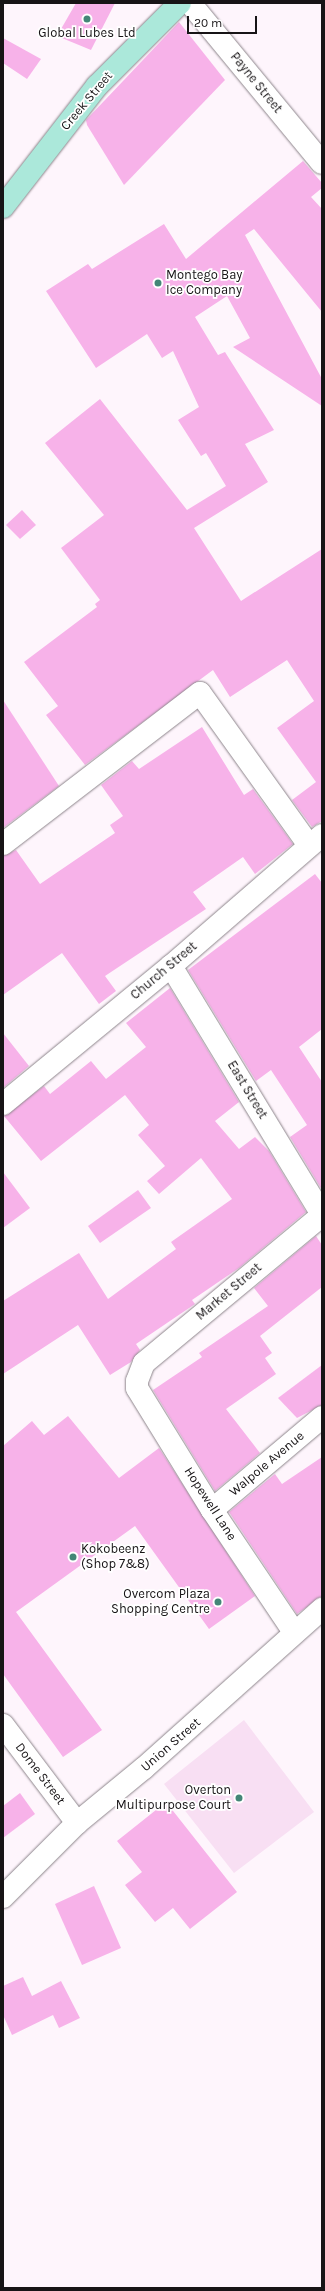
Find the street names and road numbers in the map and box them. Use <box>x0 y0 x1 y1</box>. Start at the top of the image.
street label: Payne Street <box>227 49 285 117</box>
street label: Creek Street <box>58 68 116 134</box>
street label: Church Street <box>128 939 200 1003</box>
street label: East Street <box>224 1058 270 1122</box>
street label: Market Street <box>193 1260 265 1324</box>
street label: Walpole Avenue <box>226 1428 308 1500</box>
street label: Hopewell Lane <box>181 1464 239 1544</box>
street label: Union Street <box>138 1715 204 1775</box>
street label: Dome Street <box>12 1740 68 1808</box>

